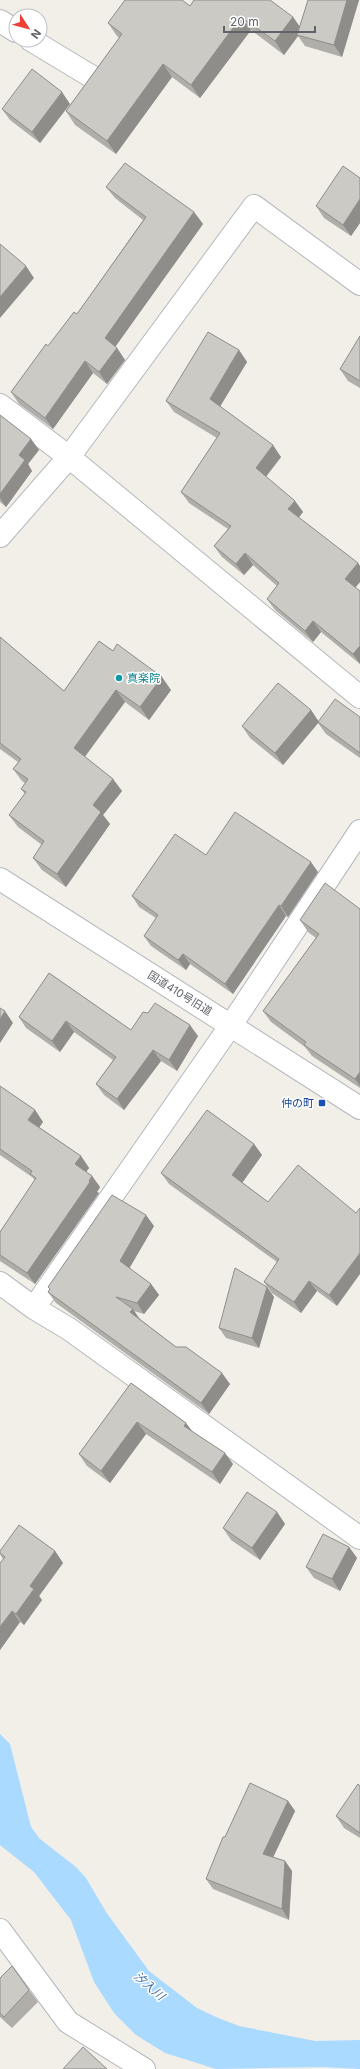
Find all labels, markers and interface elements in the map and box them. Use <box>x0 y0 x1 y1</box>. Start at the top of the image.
north arrow <box>8 8 48 48</box>
scale bar <box>224 8 315 34</box>
text: 20 m <box>230 14 259 29</box>
text: N <box>28 26 44 41</box>
place label: 真楽院 <box>127 671 160 685</box>
marker: 真楽院 <box>114 673 124 683</box>
street label: 国道410号旧道 <box>145 968 215 1018</box>
place label: 仲の町 <box>281 1096 314 1110</box>
marker: 仲の町 <box>317 1098 327 1108</box>
water label: 汐入川 <box>131 1968 169 2004</box>

